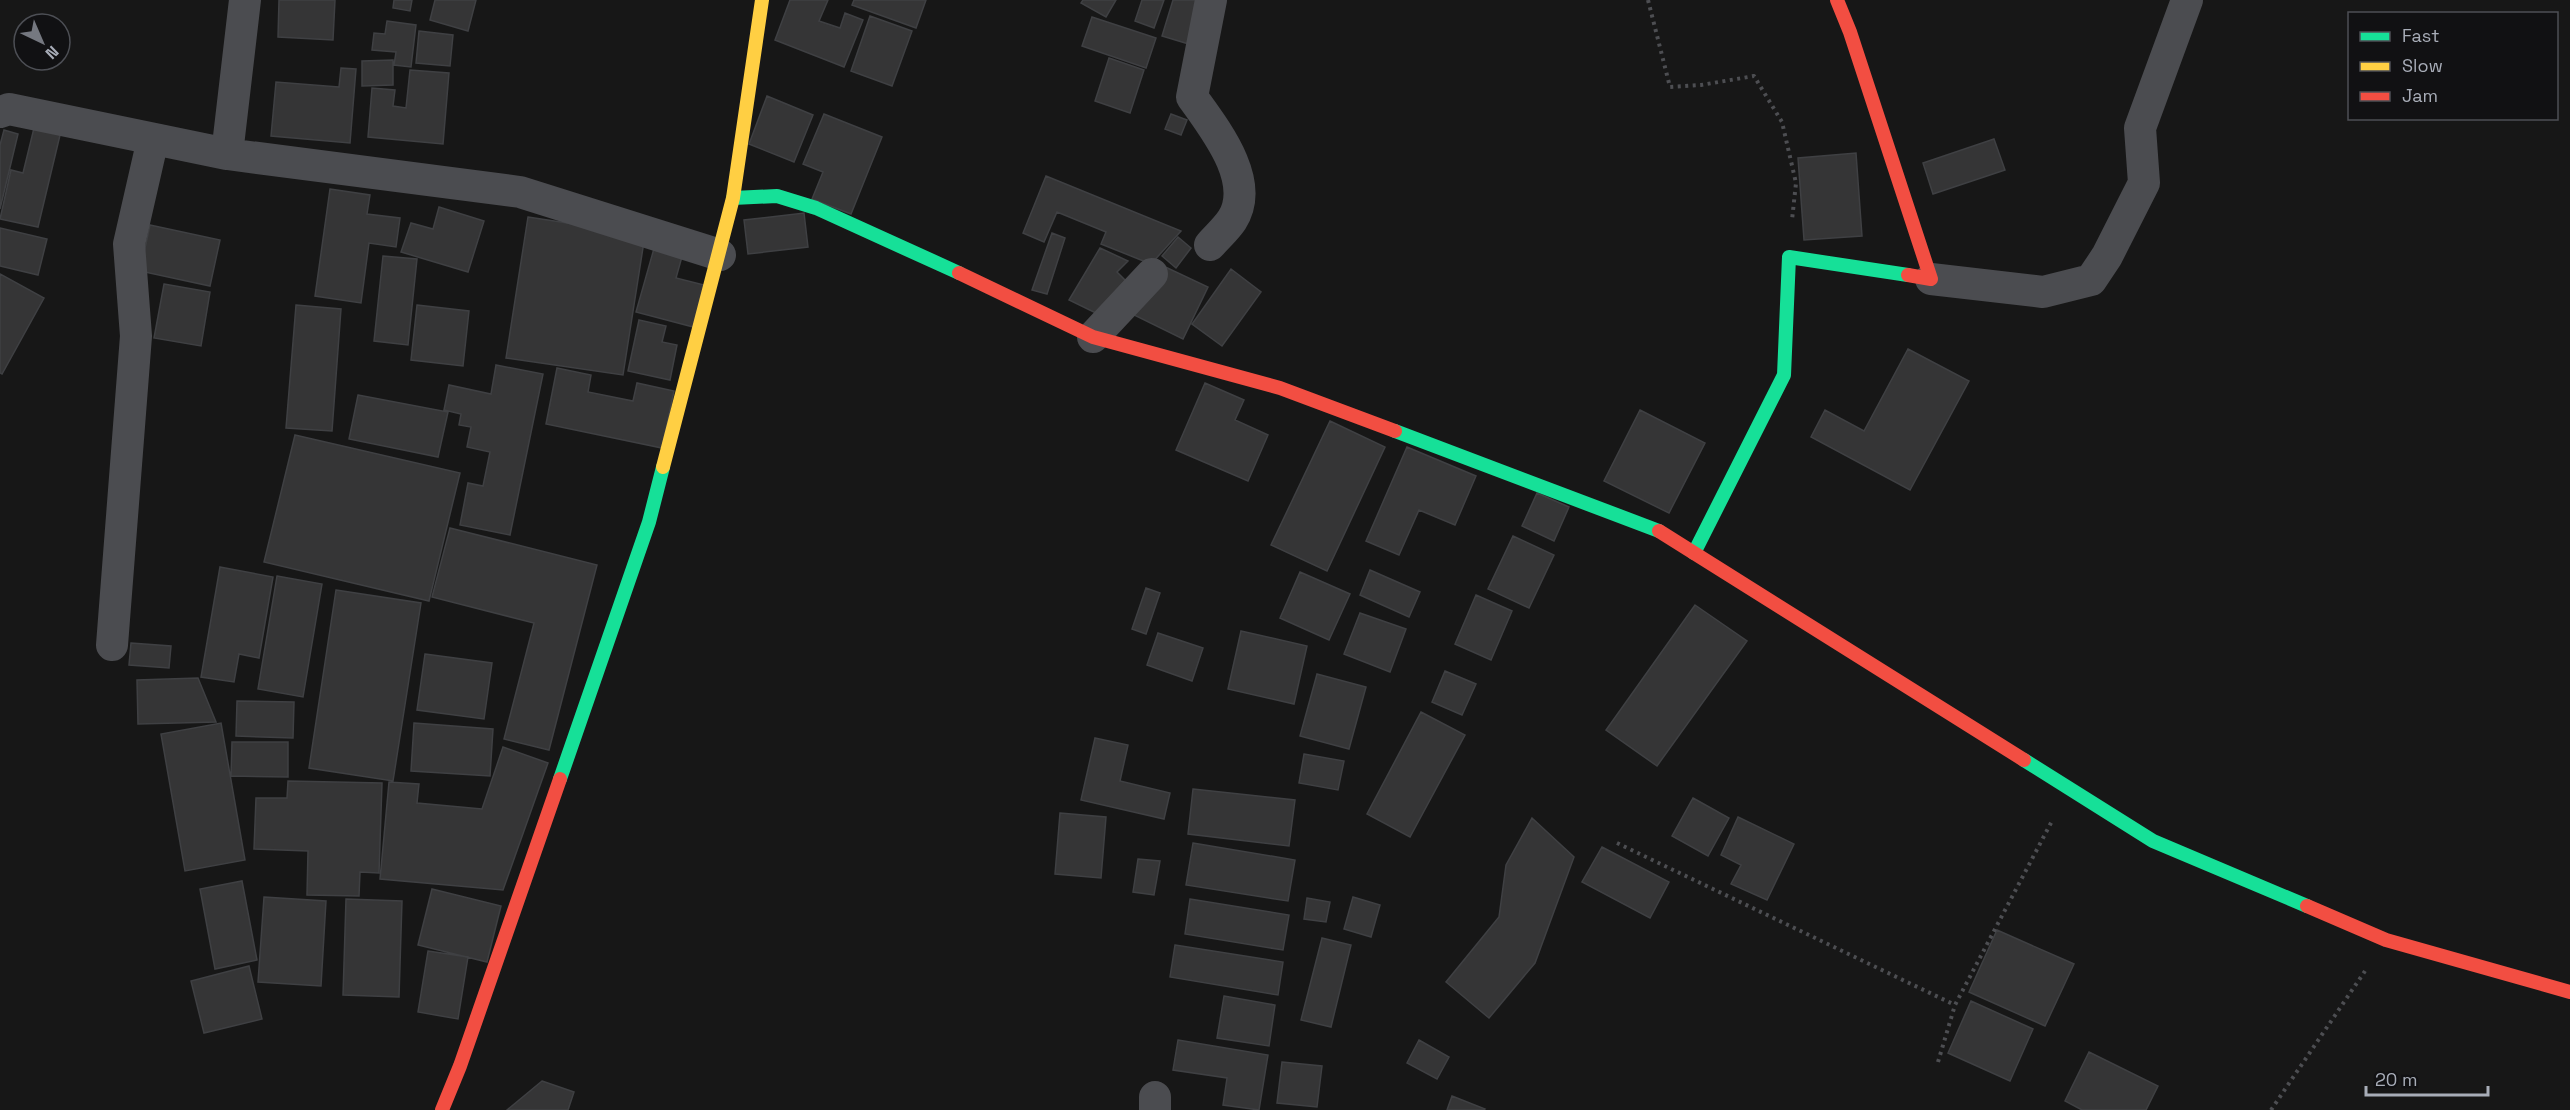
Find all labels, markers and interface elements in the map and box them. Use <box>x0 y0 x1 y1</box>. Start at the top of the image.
north arrow <box>12 12 72 72</box>
legend <box>2348 12 2558 120</box>
text: Fast <box>2402 24 2439 47</box>
text: N <box>41 41 63 64</box>
text: Slow <box>2402 54 2443 77</box>
text: Jam <box>2402 84 2438 107</box>
scale bar <box>2366 1059 2488 1097</box>
text: 20 m <box>2375 1068 2418 1091</box>

